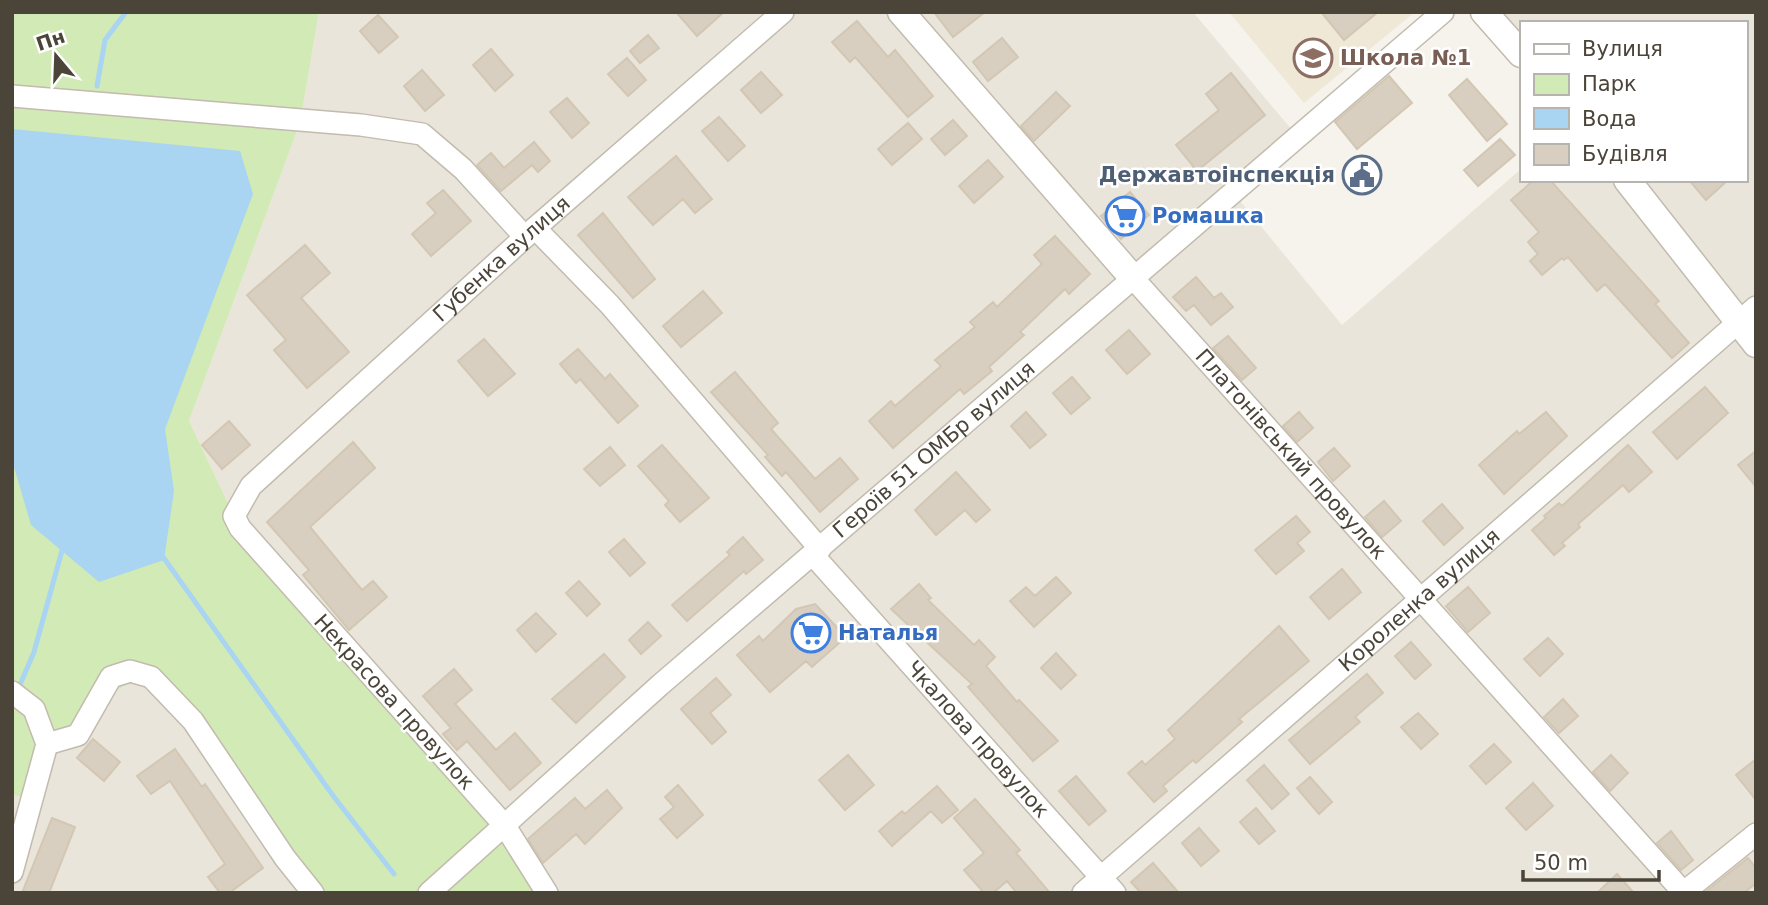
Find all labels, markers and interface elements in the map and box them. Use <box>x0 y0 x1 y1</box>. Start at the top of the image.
north arrow <box>21 21 91 91</box>
legend <box>1520 21 1747 182</box>
text: Пн <box>33 25 68 55</box>
school or university icon: Школа №1 <box>1292 37 1334 79</box>
text: Вулиця <box>1582 37 1663 61</box>
place label: Школа №1 <box>1340 46 1471 70</box>
text: Парк <box>1582 72 1637 96</box>
text: Вода <box>1582 107 1637 131</box>
text: Будівля <box>1582 142 1668 166</box>
public building icon: Державтоінспекція <box>1341 154 1383 196</box>
place label: Державтоінспекція <box>1099 163 1335 187</box>
street label: Губенка вулиця <box>428 191 575 327</box>
supermarket icon: Ромашка <box>1104 195 1146 237</box>
place label: Ромашка <box>1152 204 1264 228</box>
street label: Платонівський провулок <box>1191 344 1391 564</box>
street label: Героїв 51 ОМБр вулиця <box>828 356 1040 543</box>
street label: Короленка вулиця <box>1334 524 1505 677</box>
street label: Некрасова провулок <box>309 609 479 795</box>
supermarket icon: Наталья <box>790 612 832 654</box>
place label: Наталья <box>838 621 938 645</box>
street label: Чкалова провулок <box>901 656 1054 822</box>
scale bar <box>1523 838 1660 882</box>
text: 50 m <box>1534 851 1588 875</box>

